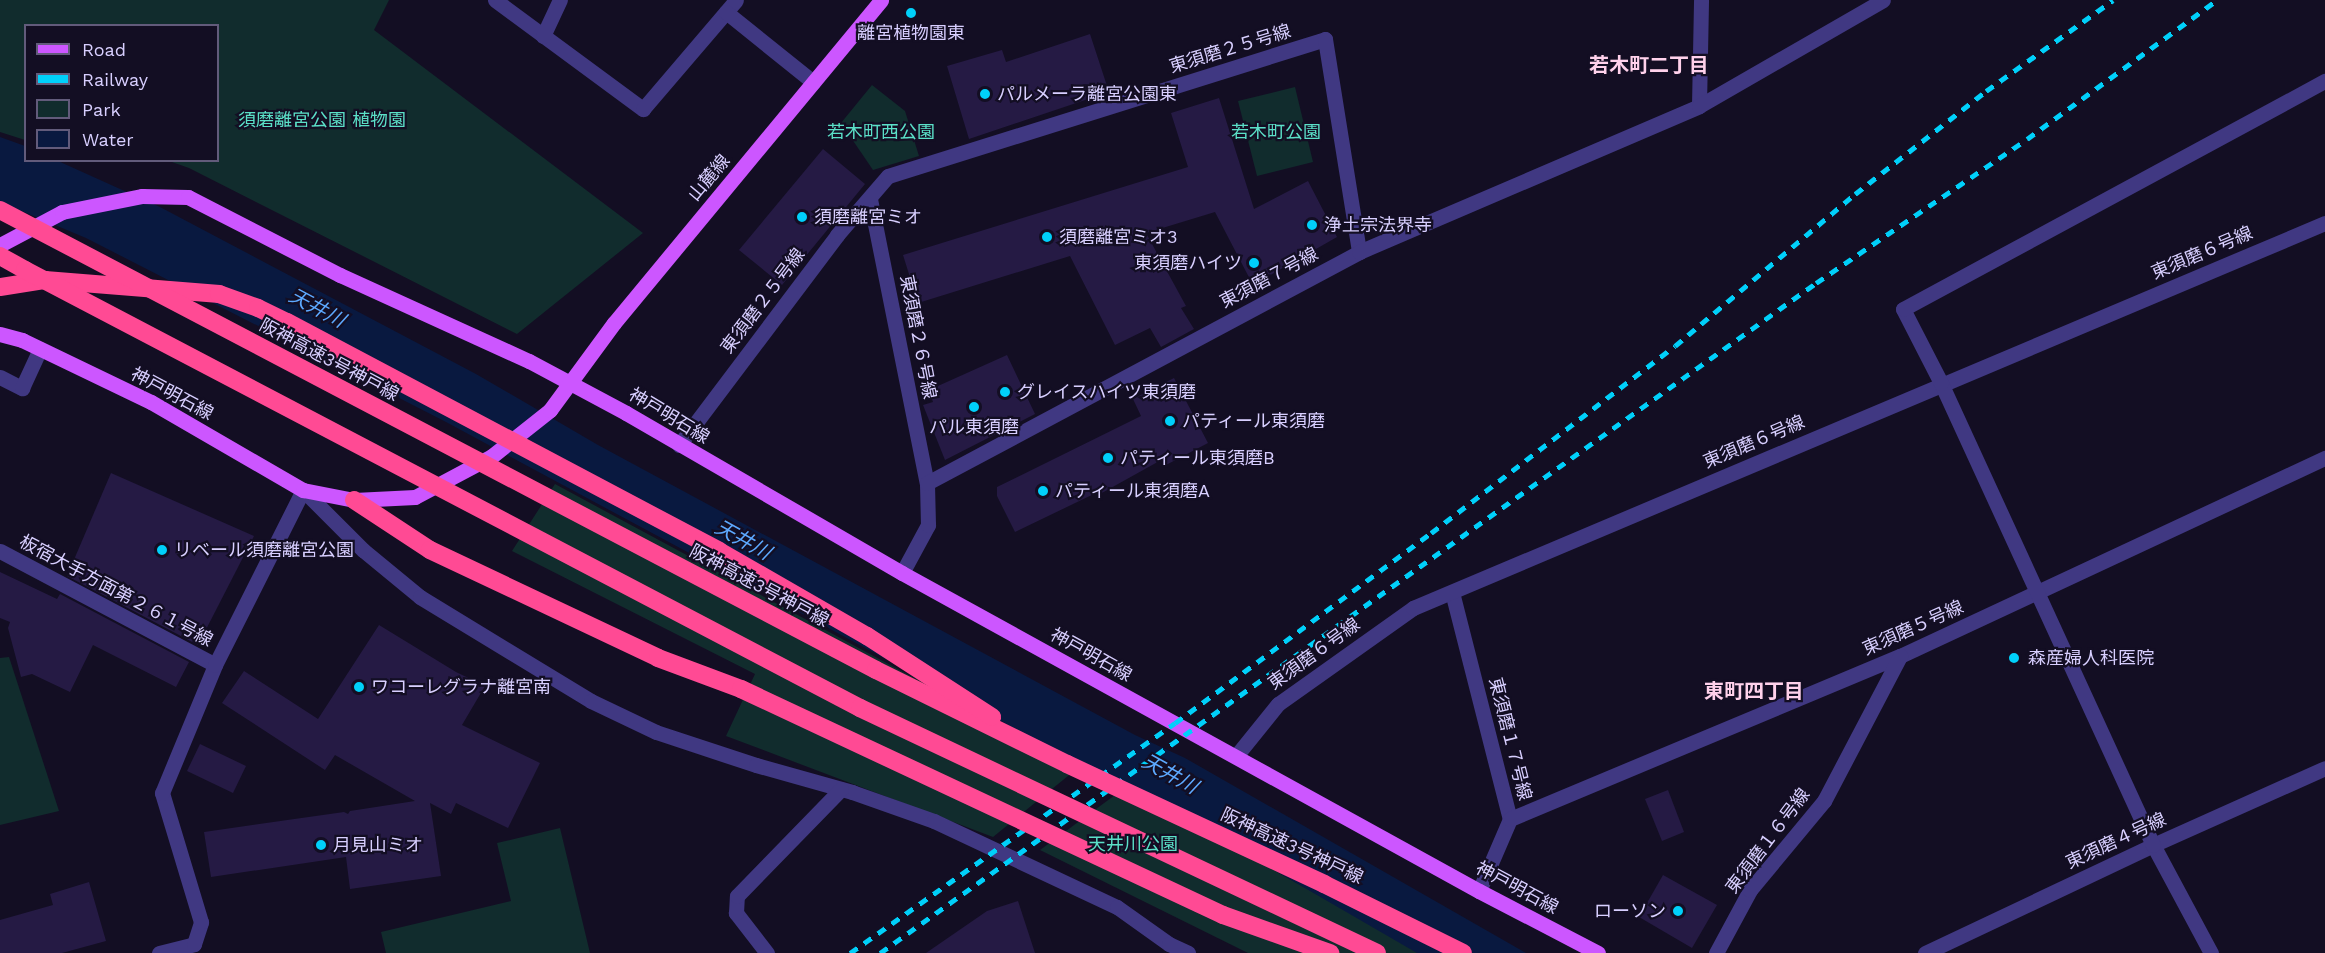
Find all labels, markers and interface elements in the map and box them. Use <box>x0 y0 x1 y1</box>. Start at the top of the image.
marker: 離宮植物園東 <box>904 6 918 20</box>
street label: 東須磨２５号線 <box>1167 20 1293 78</box>
place label: 離宮植物園東 <box>857 22 965 44</box>
legend <box>24 24 219 162</box>
text: Road <box>82 39 126 60</box>
district label: 若木町二丁目 <box>1589 53 1709 77</box>
text: Railway <box>82 69 148 90</box>
place label: パルメーラ離宮公園東 <box>997 83 1177 105</box>
marker: パルメーラ離宮公園東 <box>978 87 992 101</box>
text: Park <box>82 99 121 120</box>
park label: 須磨離宮公園 植物園 <box>238 109 406 131</box>
park label: 若木町西公園 <box>827 121 935 143</box>
park label: 若木町公園 <box>1231 121 1321 143</box>
text: Water <box>82 129 134 150</box>
street label: 山麓線 <box>683 150 735 206</box>
place label: 須磨離宮ミオ <box>814 206 922 228</box>
marker: 須磨離宮ミオ <box>795 210 809 224</box>
place label: 浄土宗法界寺 <box>1324 214 1432 236</box>
marker: 浄土宗法界寺 <box>1305 218 1319 232</box>
street label: 東須磨６号線 <box>2148 222 2256 284</box>
place label: 須磨離宮ミオ3 <box>1059 226 1177 248</box>
marker: 須磨離宮ミオ3 <box>1040 230 1054 244</box>
street label: 東須磨７号線 <box>1216 243 1322 313</box>
street label: 東須磨２５号線 <box>716 244 810 358</box>
place label: 東須磨ハイツ <box>1134 252 1242 274</box>
marker: 東須磨ハイツ <box>1247 256 1261 270</box>
street label: 東須磨２６号線 <box>895 273 941 401</box>
water label: 天井川 <box>285 283 349 333</box>
street label: 阪神高速3号神戸線 <box>256 314 402 406</box>
street label: 神戸明石線 <box>127 363 217 425</box>
place label: グレイスハイツ東須磨 <box>1017 381 1197 403</box>
street label: 神戸明石線 <box>625 384 713 448</box>
marker: グレイスハイツ東須磨 <box>998 385 1012 399</box>
marker: パル東須磨 <box>967 400 981 414</box>
place label: パティール東須磨 <box>1182 410 1326 432</box>
street label: 東須磨６号線 <box>1700 411 1808 473</box>
marker: パティール東須磨 <box>1163 414 1177 428</box>
place label: パル東須磨 <box>929 416 1019 438</box>
place label: パティール東須磨B <box>1120 447 1276 469</box>
marker: パティール東須磨B <box>1101 451 1115 465</box>
place label: パティール東須磨A <box>1055 480 1211 502</box>
marker: パティール東須磨A <box>1036 484 1050 498</box>
water label: 天井川 <box>711 515 775 565</box>
street label: 板宿大手方面第２６１号線 <box>16 531 216 651</box>
place label: リベール須磨離宮公園 <box>174 539 354 561</box>
street label: 阪神高速3号神戸線 <box>686 540 832 632</box>
marker: リベール須磨離宮公園 <box>155 543 169 557</box>
street label: 東須磨５号線 <box>1859 596 1967 660</box>
street label: 東須磨６号線 <box>1264 614 1364 694</box>
street label: 神戸明石線 <box>1046 624 1136 686</box>
place label: 森産婦人科医院 <box>2028 647 2154 669</box>
marker: 森産婦人科医院 <box>2005 649 2023 667</box>
street label: 東須磨１７号線 <box>1484 675 1536 803</box>
place label: ワコーレグラナ離宮南 <box>371 676 551 698</box>
district label: 東町四丁目 <box>1704 679 1804 703</box>
marker: ワコーレグラナ離宮南 <box>352 680 366 694</box>
water label: 天井川 <box>1138 749 1202 799</box>
street label: 東須磨１６号線 <box>1721 784 1815 898</box>
street label: 阪神高速3号神戸線 <box>1217 804 1367 888</box>
street label: 東須磨４号線 <box>2062 808 2170 874</box>
park label: 天井川公園 <box>1088 833 1178 855</box>
place label: 月見山ミオ <box>333 834 423 856</box>
marker: 月見山ミオ <box>314 838 328 852</box>
street label: 神戸明石線 <box>1472 857 1562 919</box>
place label: ローソン <box>1594 900 1666 922</box>
marker: ローソン <box>1671 904 1685 918</box>

